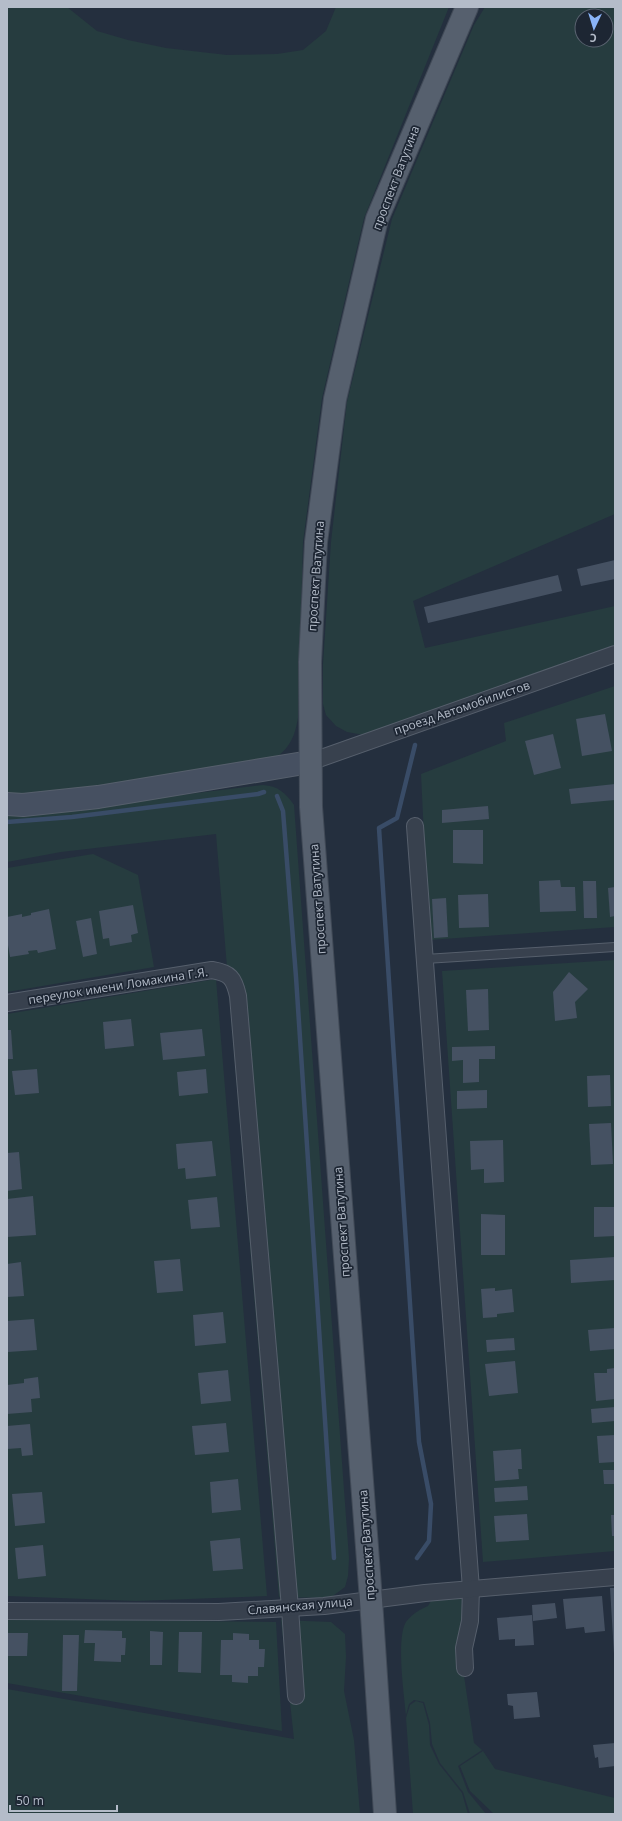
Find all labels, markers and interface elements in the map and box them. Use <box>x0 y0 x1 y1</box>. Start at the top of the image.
north arrow <box>574 8 614 48</box>
text: С <box>589 31 597 46</box>
street label: проспект Ватутина <box>368 123 423 232</box>
street label: проспект Ватутина <box>303 520 328 632</box>
street label: проезд Автомобилистов <box>392 676 532 739</box>
street label: проспект Ватутина <box>305 843 330 955</box>
street label: переулок имени Ломакина Г.Я. <box>27 963 209 1008</box>
street label: проспект Ватутина <box>329 1166 354 1278</box>
street label: проспект Ватутина <box>354 1489 379 1601</box>
street label: Славянская улица <box>247 1592 353 1619</box>
scale bar <box>10 1787 117 1813</box>
text: 50 m <box>16 1792 44 1809</box>

